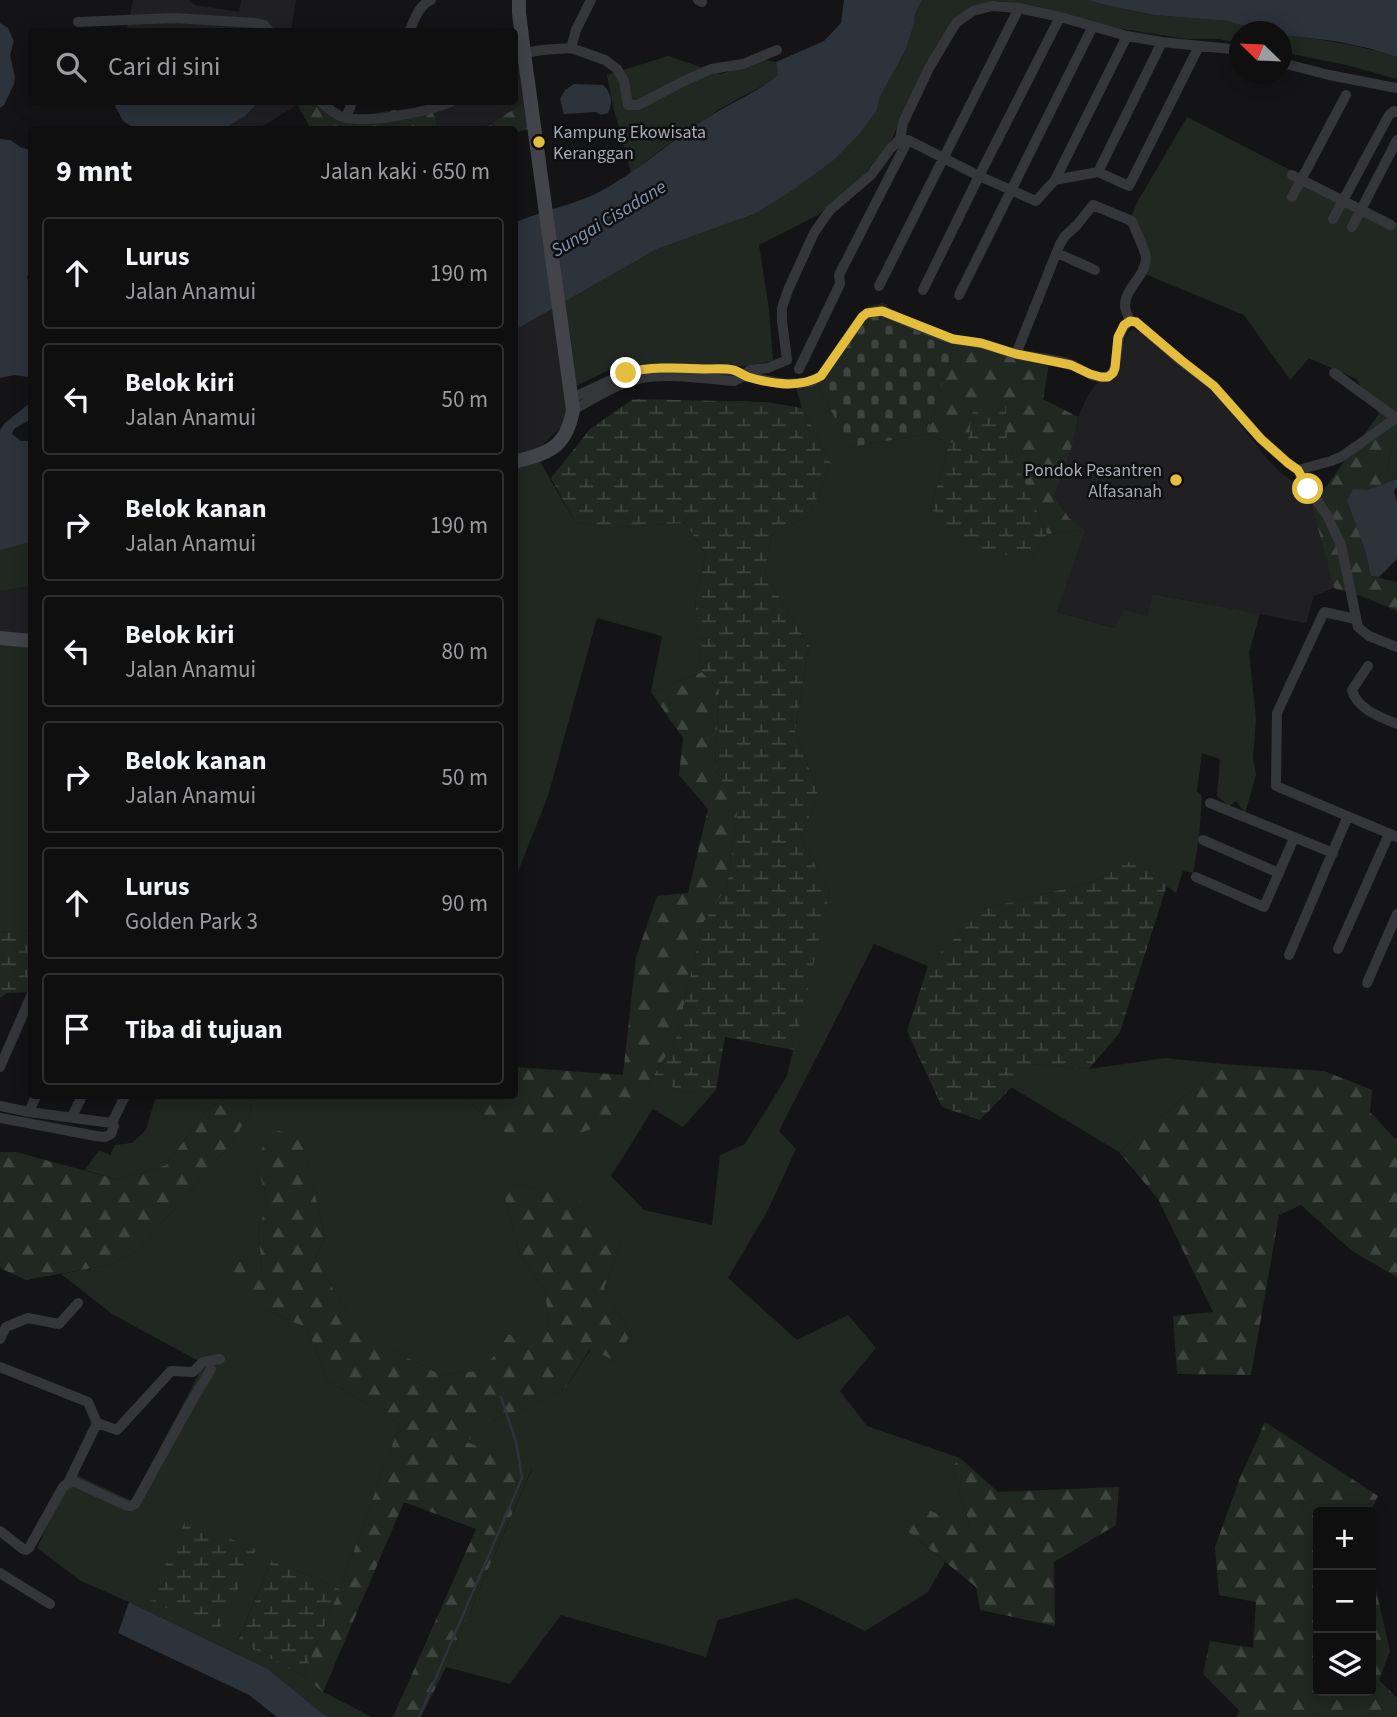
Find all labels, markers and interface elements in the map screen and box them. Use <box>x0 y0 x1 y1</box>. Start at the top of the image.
north arrow <box>1229 21 1292 84</box>
search box <box>28 28 518 105</box>
icon: search <box>52 48 90 86</box>
text: Cari di sini <box>108 48 221 85</box>
place label: Kampung Ekowisata Keranggan <box>553 120 706 166</box>
marker: Kampung Ekowisata Keranggan <box>531 134 547 150</box>
text: 9 mnt <box>56 150 132 193</box>
text: Jalan kaki · 650 m <box>320 155 490 188</box>
water label: Sungai Cisadane <box>546 174 672 264</box>
text: Lurus <box>125 238 190 275</box>
icon: ahead <box>58 254 96 292</box>
text: 190 m <box>430 257 488 290</box>
text: Jalan Anamui <box>125 275 256 308</box>
route end <box>610 357 641 388</box>
text: Belok kiri <box>125 364 234 401</box>
icon: left <box>58 380 96 418</box>
text: 50 m <box>441 383 488 416</box>
text: Jalan Anamui <box>125 401 256 434</box>
place label: Pondok Pesantren Alfasanah <box>1024 458 1162 504</box>
marker: Pondok Pesantren Alfasanah <box>1168 472 1184 488</box>
route start <box>1292 473 1323 504</box>
text: Belok kanan <box>125 490 267 527</box>
icon: right <box>58 506 96 544</box>
text: 190 m <box>430 509 488 542</box>
text: Jalan Anamui <box>125 527 256 560</box>
text: Belok kiri <box>125 616 234 653</box>
icon: left <box>58 632 96 670</box>
text: 80 m <box>441 635 488 668</box>
text: Jalan Anamui <box>125 653 256 686</box>
text: Belok kanan <box>125 742 267 779</box>
icon: right <box>58 758 96 796</box>
text: 50 m <box>441 761 488 794</box>
text: Jalan Anamui <box>125 779 256 812</box>
text: Lurus <box>125 868 190 905</box>
icon: ahead <box>58 884 96 922</box>
text: 90 m <box>441 887 488 920</box>
text: Golden Park 3 <box>125 905 258 938</box>
icon: arrive <box>58 1010 96 1048</box>
text: Tiba di tujuan <box>125 1011 283 1048</box>
map controls <box>1313 1507 1376 1696</box>
button: + <box>1313 1507 1376 1570</box>
button: − <box>1313 1570 1376 1633</box>
button: layers <box>1313 1633 1376 1696</box>

